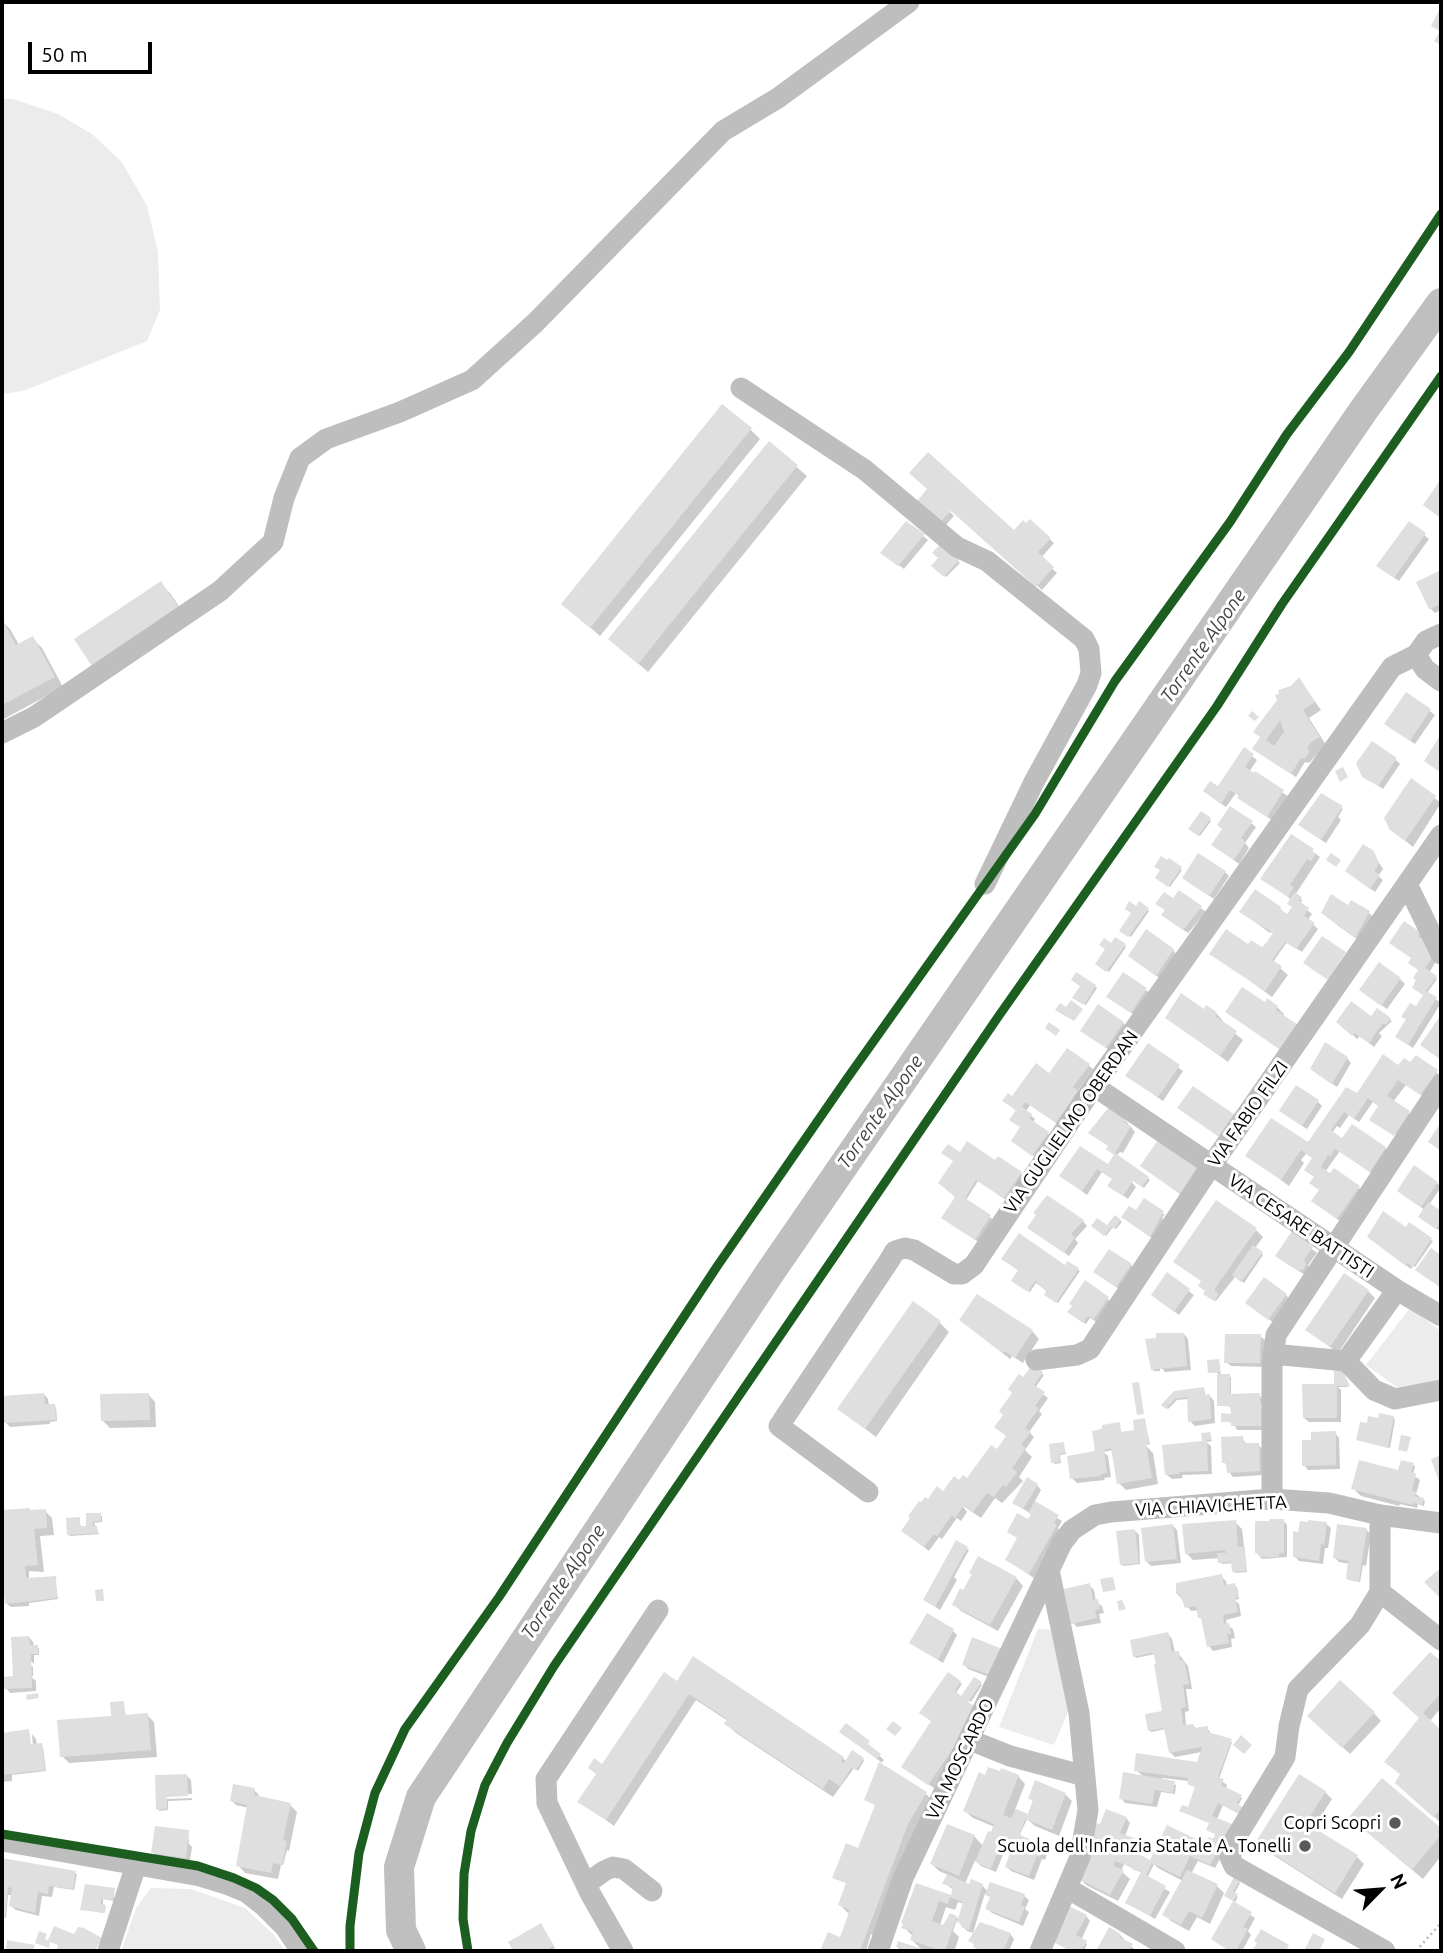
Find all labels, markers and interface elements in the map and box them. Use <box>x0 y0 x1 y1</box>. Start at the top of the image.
scale bar <box>32 28 156 72</box>
text: 50 m <box>41 42 88 66</box>
water label: Torrente Alpone <box>1155 585 1251 707</box>
street label: VIA GUGLIELMO OBERDAN <box>999 1026 1143 1218</box>
water label: Torrente Alpone <box>832 1051 928 1173</box>
street label: VIA FABIO FILZI <box>1203 1057 1293 1171</box>
street label: VIA CESARE BATTISTI <box>1224 1169 1378 1283</box>
street label: VIA CHIAVICHETTA <box>1135 1491 1287 1521</box>
water label: Torrente Alpone <box>516 1520 610 1644</box>
street label: VIA MOSCARDO <box>921 1695 999 1823</box>
place label: Copri Scopri <box>1284 1812 1381 1834</box>
marker: Copri Scopri <box>1387 1815 1403 1831</box>
place label: Scuola dell'Infanzia Statale A. Tonelli <box>998 1835 1291 1857</box>
marker: Scuola dell'Infanzia Statale A. Tonelli <box>1297 1838 1313 1854</box>
north arrow <box>1345 1855 1415 1925</box>
text: N <box>1386 1870 1412 1892</box>

